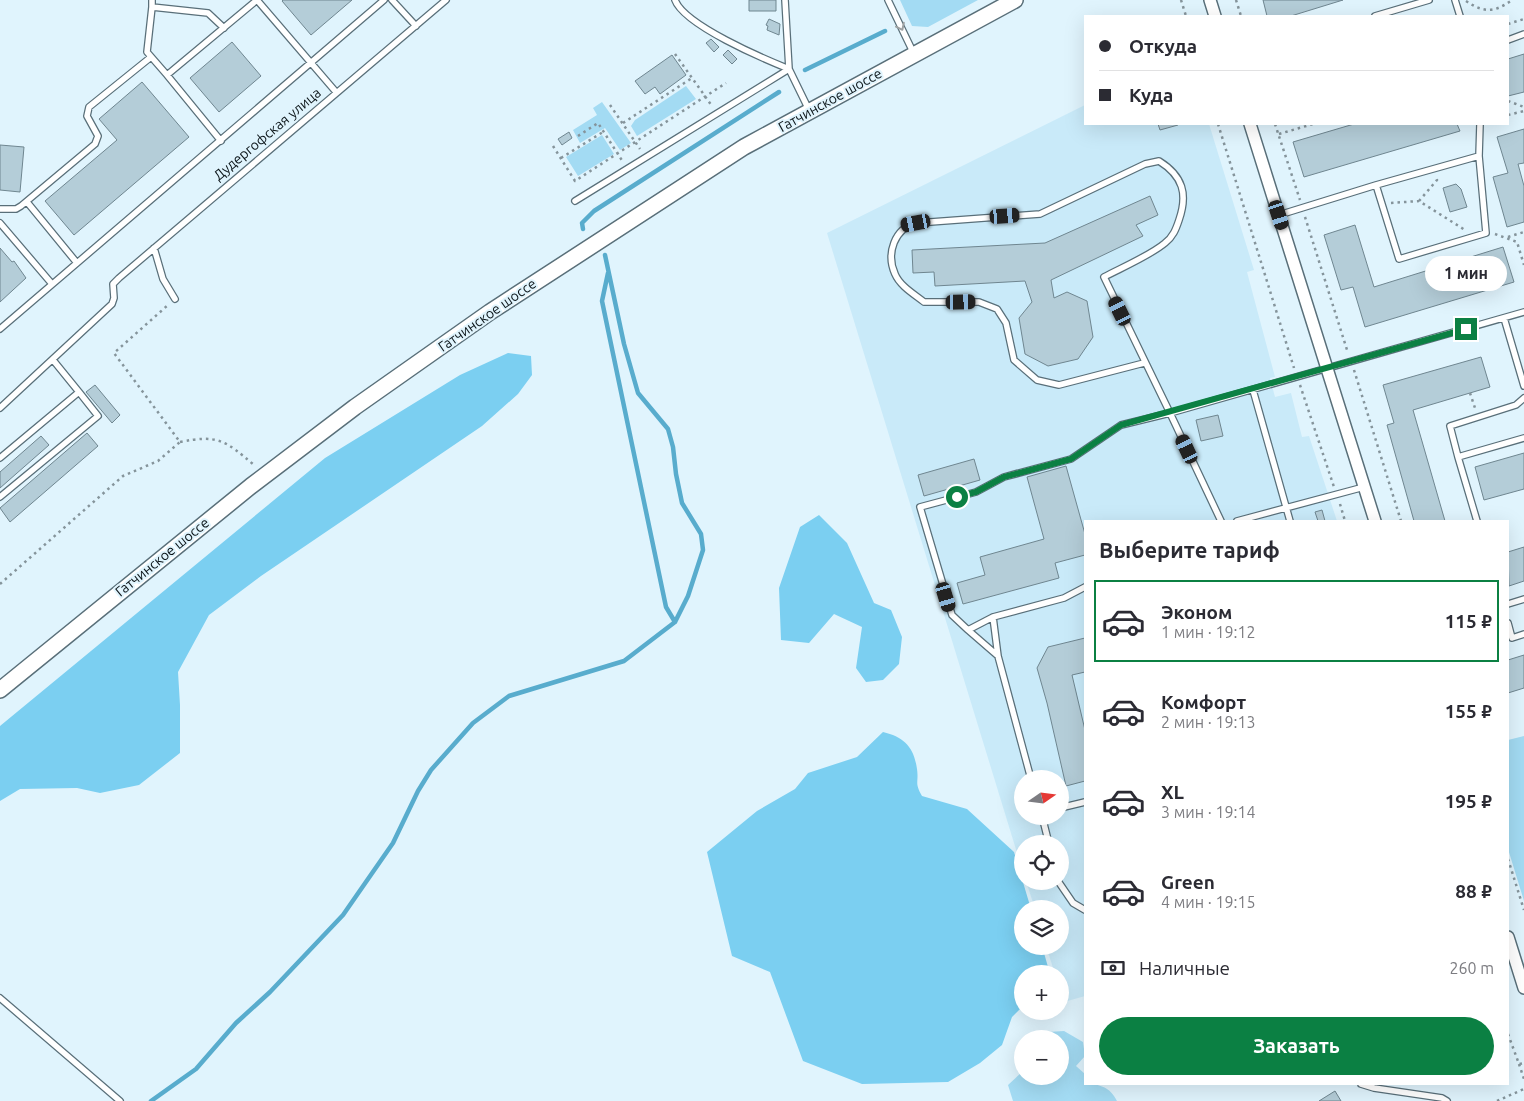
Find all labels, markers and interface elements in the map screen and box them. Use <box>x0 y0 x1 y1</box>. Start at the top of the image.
one-way arrow <box>895 22 905 31</box>
text: Откуда <box>1129 35 1197 57</box>
street label: Гатчинское шоссе <box>775 65 885 135</box>
street label: Дудергофская улица <box>210 84 324 184</box>
text: Куда <box>1129 84 1173 106</box>
car <box>1267 198 1290 232</box>
car <box>989 207 1020 225</box>
car <box>899 213 932 233</box>
callout: 1 мин <box>1425 256 1507 292</box>
text: 1 мин <box>1444 264 1488 282</box>
street label: Гатчинское шоссе <box>435 275 539 355</box>
car <box>945 294 976 310</box>
car <box>1106 294 1133 328</box>
route end <box>1455 318 1477 340</box>
car <box>1173 432 1200 466</box>
route start <box>946 486 968 508</box>
street label: Гатчинское шоссе <box>112 514 212 600</box>
text: Выберите тариф <box>1099 537 1280 562</box>
car <box>934 580 957 614</box>
icon: car <box>1101 599 1146 644</box>
text: Эконом <box>1161 601 1232 623</box>
text: 115 ₽ <box>1445 610 1492 632</box>
text: 1 мин · 19:12 <box>1161 623 1255 641</box>
icon: car <box>1101 689 1146 734</box>
text: Комфорт <box>1161 691 1246 713</box>
text: 155 ₽ <box>1445 700 1492 722</box>
text: 2 мин · 19:13 <box>1161 713 1255 731</box>
north arrow <box>1014 770 1069 825</box>
map controls <box>1014 770 1069 1085</box>
icon: car <box>1101 779 1146 824</box>
text: XL <box>1161 781 1184 803</box>
text: 195 ₽ <box>1445 790 1492 812</box>
text: 3 мин · 19:14 <box>1161 803 1255 821</box>
button: locate <box>1014 835 1069 890</box>
icon: car <box>1101 869 1146 914</box>
text: Green <box>1161 871 1215 893</box>
text: 88 ₽ <box>1455 880 1492 902</box>
text: 4 мин · 19:15 <box>1161 893 1255 911</box>
button: layers <box>1014 900 1069 955</box>
icon: cash <box>1099 954 1127 982</box>
text: Наличные <box>1139 957 1230 979</box>
text: 260 m <box>1449 959 1494 977</box>
button: + <box>1014 965 1069 1020</box>
button: Заказать <box>1099 1017 1494 1075</box>
button: − <box>1014 1030 1069 1085</box>

